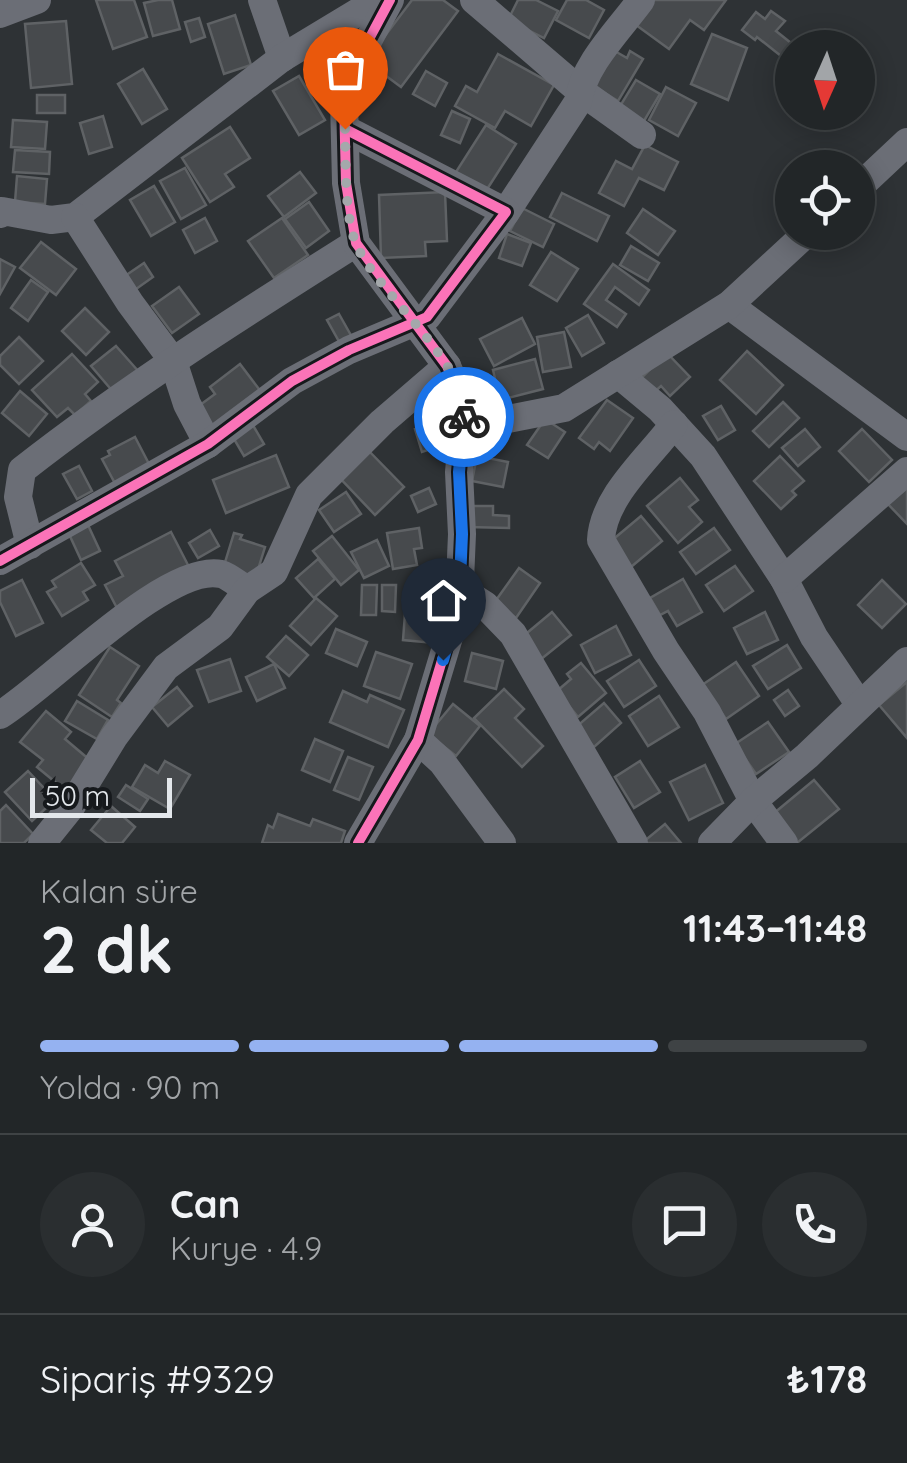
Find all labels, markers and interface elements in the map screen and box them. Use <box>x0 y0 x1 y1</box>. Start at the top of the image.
pin <box>303 27 388 130</box>
north arrow <box>775 30 875 130</box>
map controls <box>775 30 875 250</box>
icon: bag <box>318 42 373 97</box>
button: locate <box>775 150 875 250</box>
courier <box>414 367 514 467</box>
icon: bike <box>437 390 492 445</box>
pin <box>401 558 486 661</box>
icon: home <box>416 573 471 628</box>
scale bar <box>30 773 172 818</box>
text: 50 m <box>45 778 110 813</box>
text: Kalan süre <box>40 871 198 911</box>
text: 11:43–11:48 <box>683 904 867 952</box>
text: 2 dk <box>40 908 173 989</box>
text: Yolda · 90 m <box>40 1067 220 1107</box>
button: person <box>40 1172 145 1277</box>
button: chat <box>632 1172 737 1277</box>
button: phone <box>762 1172 867 1277</box>
text: Can <box>170 1180 240 1228</box>
text: Kurye · 4.9 <box>170 1228 322 1268</box>
text: Sipariş #9329 <box>40 1355 275 1403</box>
text: ₺178 <box>786 1355 867 1403</box>

